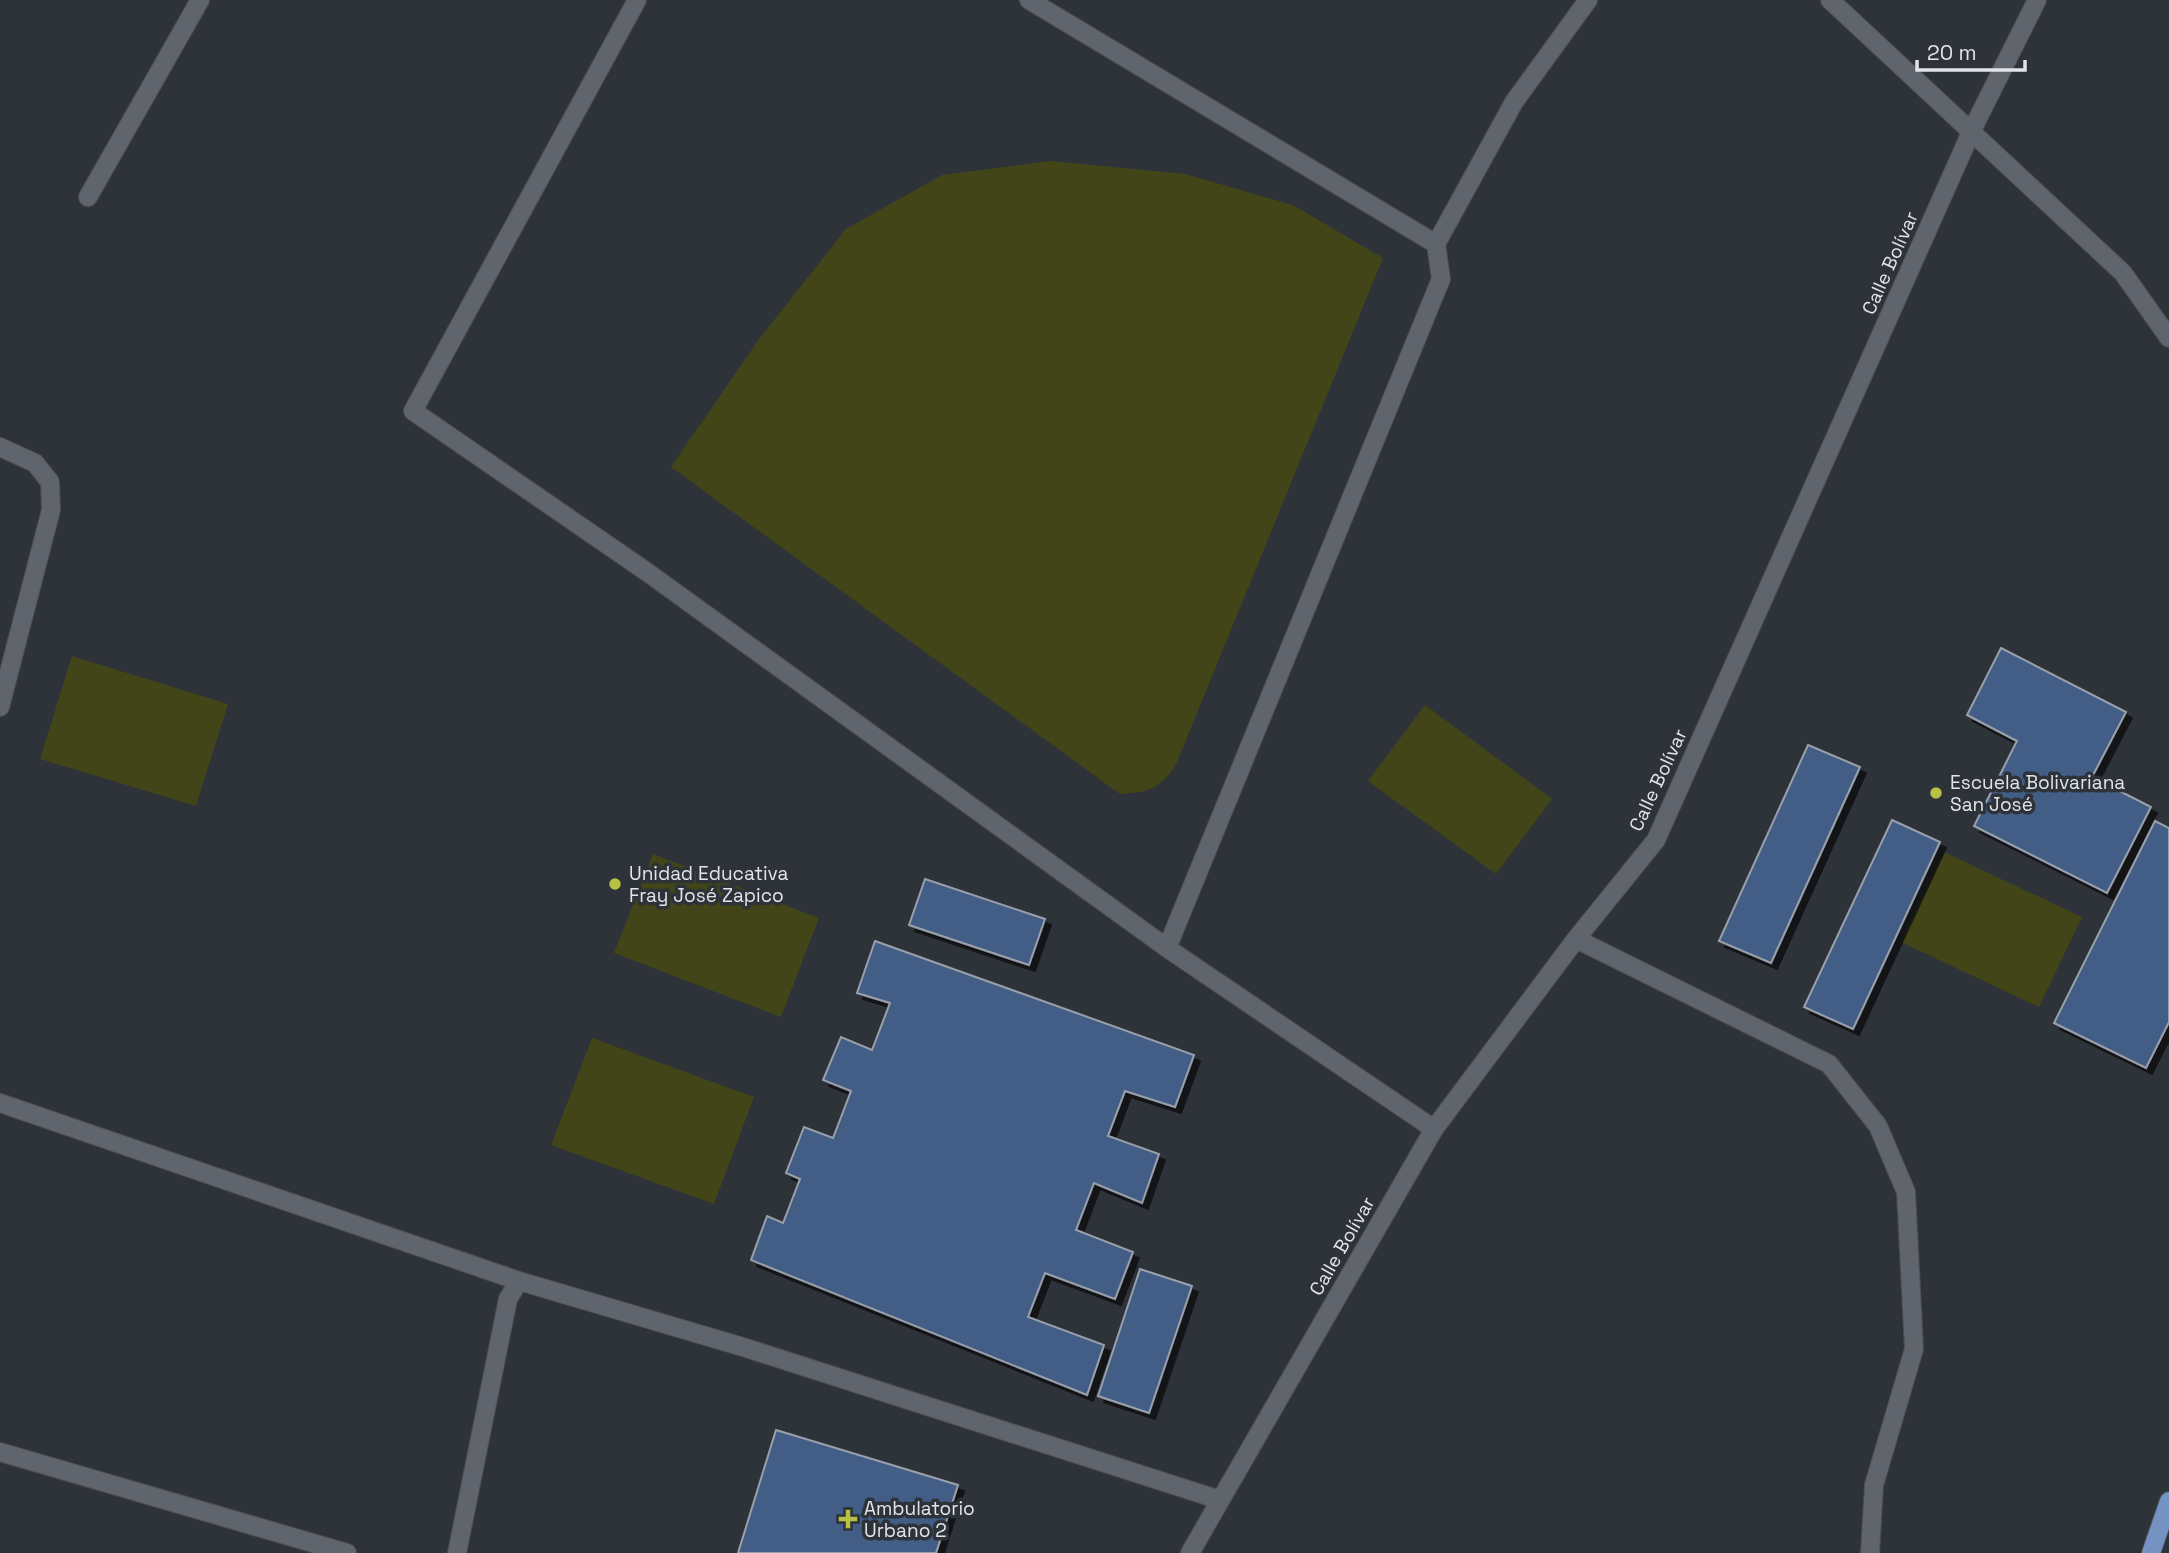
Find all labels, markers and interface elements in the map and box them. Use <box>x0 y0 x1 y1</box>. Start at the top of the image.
scale bar <box>1917 28 2025 72</box>
text: 20 m <box>1927 39 1977 66</box>
street label: Calle Bolívar <box>1856 208 1924 318</box>
street label: Calle Bolívar <box>1623 725 1693 835</box>
place label: Escuela Bolivariana San José <box>1950 770 2125 817</box>
marker: Escuela Bolivariana San José <box>1928 785 1944 801</box>
place label: Unidad Educativa Fray José Zapico <box>629 861 789 908</box>
marker: Unidad Educativa Fray José Zapico <box>607 876 623 892</box>
street label: Calle Bolívar <box>1304 1192 1380 1300</box>
place label: Ambulatorio Urbano 2 <box>864 1496 975 1543</box>
marker: Ambulatorio Urbano 2 <box>838 1509 858 1529</box>

